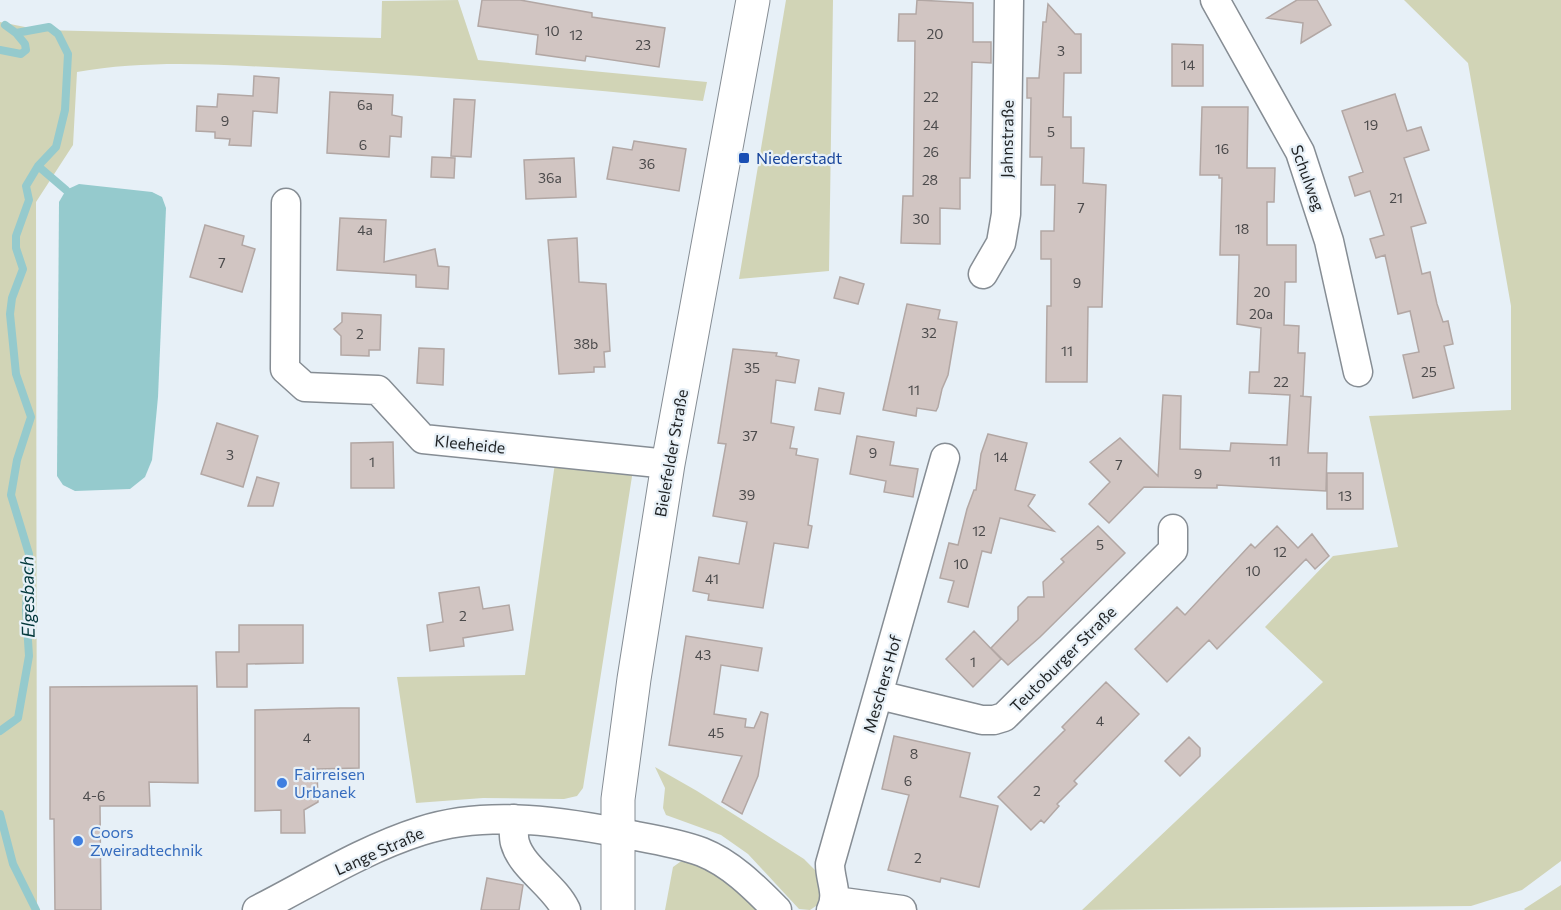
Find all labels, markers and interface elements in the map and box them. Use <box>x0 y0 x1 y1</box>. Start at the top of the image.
house number: 10 <box>544 22 560 39</box>
house number: 20 <box>927 25 943 42</box>
house number: 12 <box>569 26 583 43</box>
house number: 23 <box>635 36 651 53</box>
house number: 3 <box>1057 42 1065 59</box>
house number: 14 <box>1181 56 1196 73</box>
house number: 22 <box>923 88 939 105</box>
house number: 6a <box>357 96 373 113</box>
street label: Jahnstraße <box>996 100 1017 178</box>
house number: 9 <box>221 112 229 129</box>
house number: 24 <box>923 116 940 133</box>
house number: 19 <box>1364 116 1378 133</box>
house number: 5 <box>1047 123 1055 140</box>
house number: 6 <box>359 136 367 153</box>
house number: 16 <box>1215 140 1229 157</box>
street label: Schulweg <box>1288 142 1329 214</box>
house number: 26 <box>923 143 939 160</box>
place label: Niederstadt <box>756 148 843 167</box>
marker: Niederstadt <box>737 151 751 165</box>
house number: 36 <box>639 155 655 172</box>
house number: 36a <box>538 169 562 186</box>
house number: 28 <box>922 171 938 188</box>
house number: 21 <box>1389 189 1403 206</box>
house number: 7 <box>1077 199 1085 216</box>
house number: 30 <box>912 210 930 227</box>
house number: 18 <box>1235 220 1249 237</box>
house number: 4a <box>357 221 373 238</box>
house number: 7 <box>218 254 226 271</box>
house number: 9 <box>1073 274 1081 291</box>
house number: 20 <box>1254 283 1270 300</box>
house number: 20a <box>1249 305 1273 322</box>
house number: 32 <box>921 324 937 341</box>
house number: 2 <box>356 325 364 342</box>
house number: 38b <box>574 335 598 352</box>
house number: 11 <box>1061 342 1073 359</box>
house number: 35 <box>744 359 760 376</box>
house number: 25 <box>1421 363 1437 380</box>
house number: 22 <box>1273 373 1289 390</box>
house number: 11 <box>908 381 920 398</box>
street label: Bielefelder Straße <box>650 388 691 518</box>
house number: 37 <box>742 427 758 444</box>
street label: Kleeheide <box>434 430 506 457</box>
house number: 9 <box>869 444 877 461</box>
house number: 3 <box>226 446 234 463</box>
house number: 14 <box>994 448 1009 465</box>
house number: 11 <box>1269 452 1281 469</box>
house number: 1 <box>369 453 375 470</box>
house number: 7 <box>1115 456 1123 473</box>
house number: 9 <box>1194 465 1202 482</box>
house number: 39 <box>739 486 755 503</box>
house number: 13 <box>1338 487 1352 504</box>
house number: 12 <box>972 522 986 539</box>
house number: 5 <box>1096 536 1104 553</box>
house number: 12 <box>1273 543 1287 560</box>
house number: 10 <box>953 555 969 572</box>
water label: Elgesbach <box>15 556 39 638</box>
house number: 10 <box>1245 562 1261 579</box>
house number: 41 <box>705 570 719 587</box>
street label: Teutoburger Straße <box>1006 602 1120 716</box>
house number: 2 <box>459 607 467 624</box>
street label: Meschers Hof <box>859 632 905 735</box>
house number: 43 <box>695 646 711 663</box>
house number: 1 <box>970 653 976 670</box>
house number: 4 <box>1096 712 1105 729</box>
house number: 45 <box>708 724 724 741</box>
house number: 4 <box>303 729 312 746</box>
house number: 8 <box>910 745 918 762</box>
place label: Fairreisen Urbanek <box>294 764 365 801</box>
house number: 6 <box>904 772 912 789</box>
marker: Fairreisen Urbanek <box>275 776 289 790</box>
house number: 2 <box>1033 782 1041 799</box>
house number: 4-6 <box>83 787 105 804</box>
place label: Coors Zweiradtechnik <box>90 822 203 859</box>
street label: Lange Straße <box>331 822 426 879</box>
marker: Coors Zweiradtechnik <box>71 834 85 848</box>
house number: 2 <box>914 849 922 866</box>

